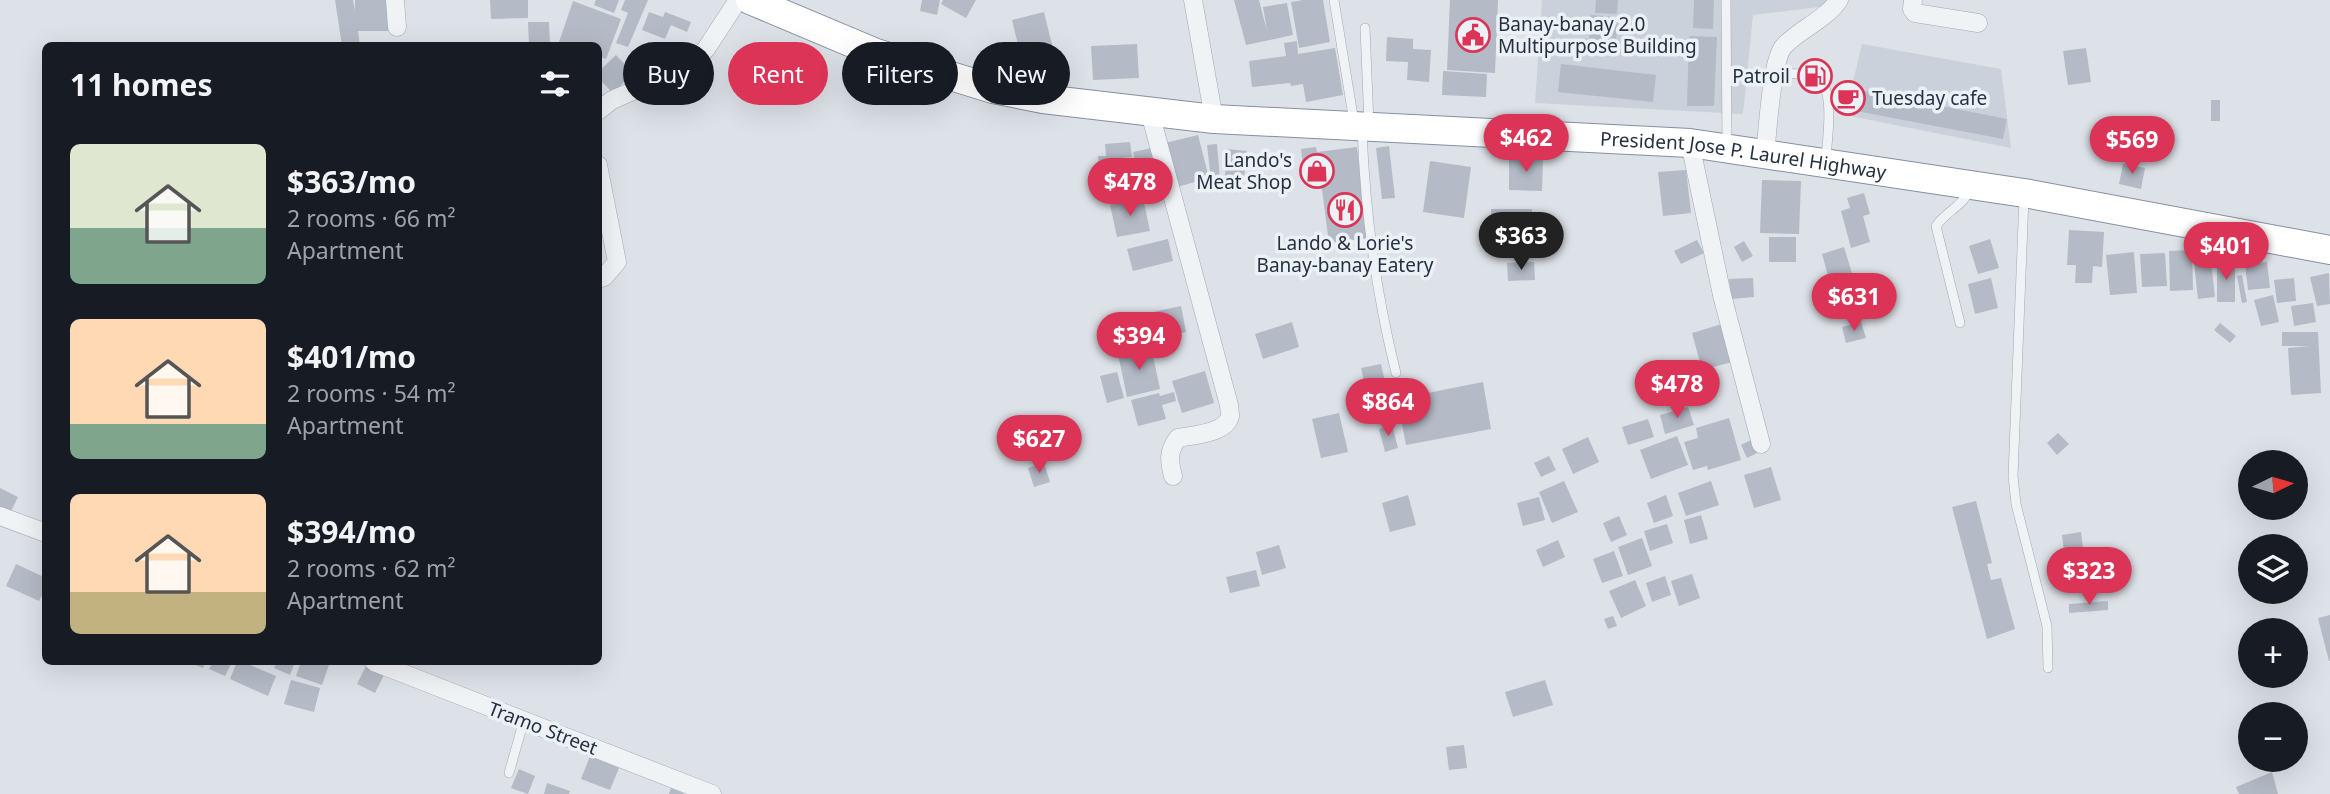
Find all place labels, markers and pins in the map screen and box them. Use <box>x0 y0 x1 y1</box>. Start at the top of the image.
place label: Banay-banay 2.0 Multipurpose Building <box>1498 11 1697 59</box>
public building icon: Banay-banay 2.0 Multipurpose Building <box>1454 16 1492 54</box>
fuel station icon: Patroil <box>1796 57 1834 95</box>
place label: Patroil <box>1732 63 1790 89</box>
cafe icon: Tuesday cafe <box>1829 79 1867 117</box>
place label: Tuesday cafe <box>1872 85 1987 111</box>
pin: $462 <box>1485 114 1567 174</box>
pin: $569 <box>2091 116 2173 176</box>
place label: Lando's Meat Shop <box>1196 147 1292 195</box>
shop icon: Lando's Meat Shop <box>1298 152 1336 190</box>
pin: $478 <box>1089 158 1171 218</box>
restaurant icon: Lando & Lorie's Banay-banay Eatery <box>1326 191 1364 229</box>
pin: $363 <box>1480 212 1562 272</box>
pin: $401 <box>2185 222 2267 282</box>
place label: Lando & Lorie's Banay-banay Eatery <box>1257 230 1434 278</box>
pin: $631 <box>1813 274 1895 333</box>
pin: $394 <box>1098 312 1180 372</box>
pin: $478 <box>1636 360 1718 420</box>
pin: $864 <box>1347 378 1429 438</box>
pin: $627 <box>998 416 1080 475</box>
pin: $323 <box>2048 548 2130 607</box>

